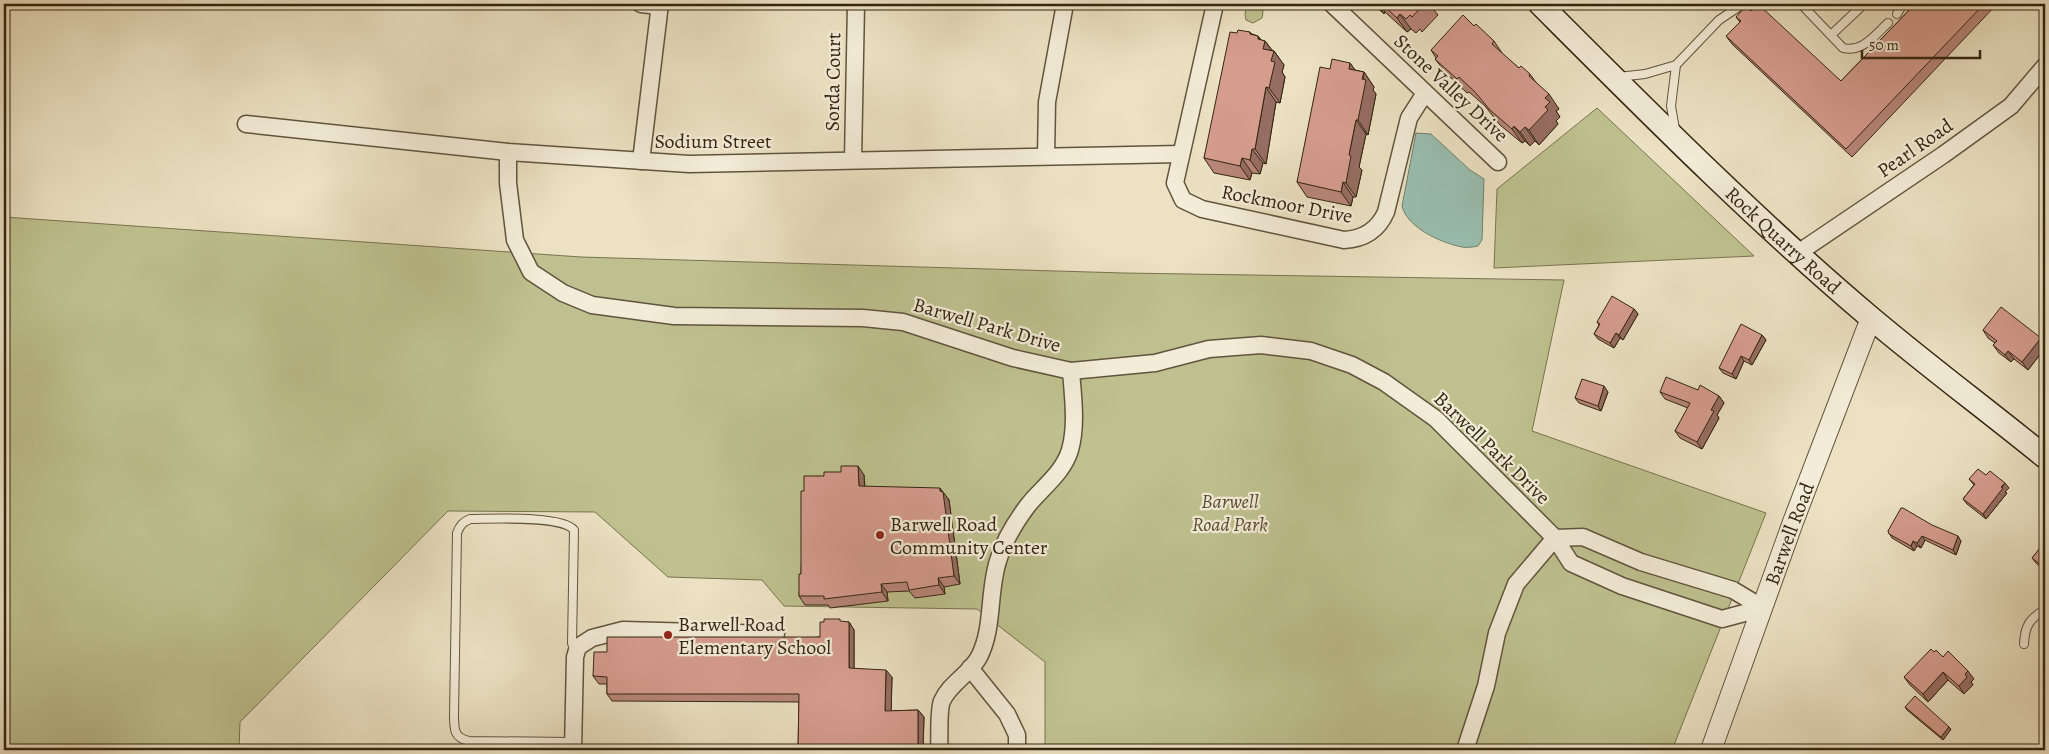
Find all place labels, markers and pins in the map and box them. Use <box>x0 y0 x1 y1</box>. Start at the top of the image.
place label: Barwell Road Community Center <box>890 511 1048 561</box>
marker: Barwell Road Community Center <box>874 529 886 541</box>
place label: Barwell Road Elementary School <box>678 611 831 661</box>
marker: Barwell Road Elementary School <box>662 629 674 641</box>

